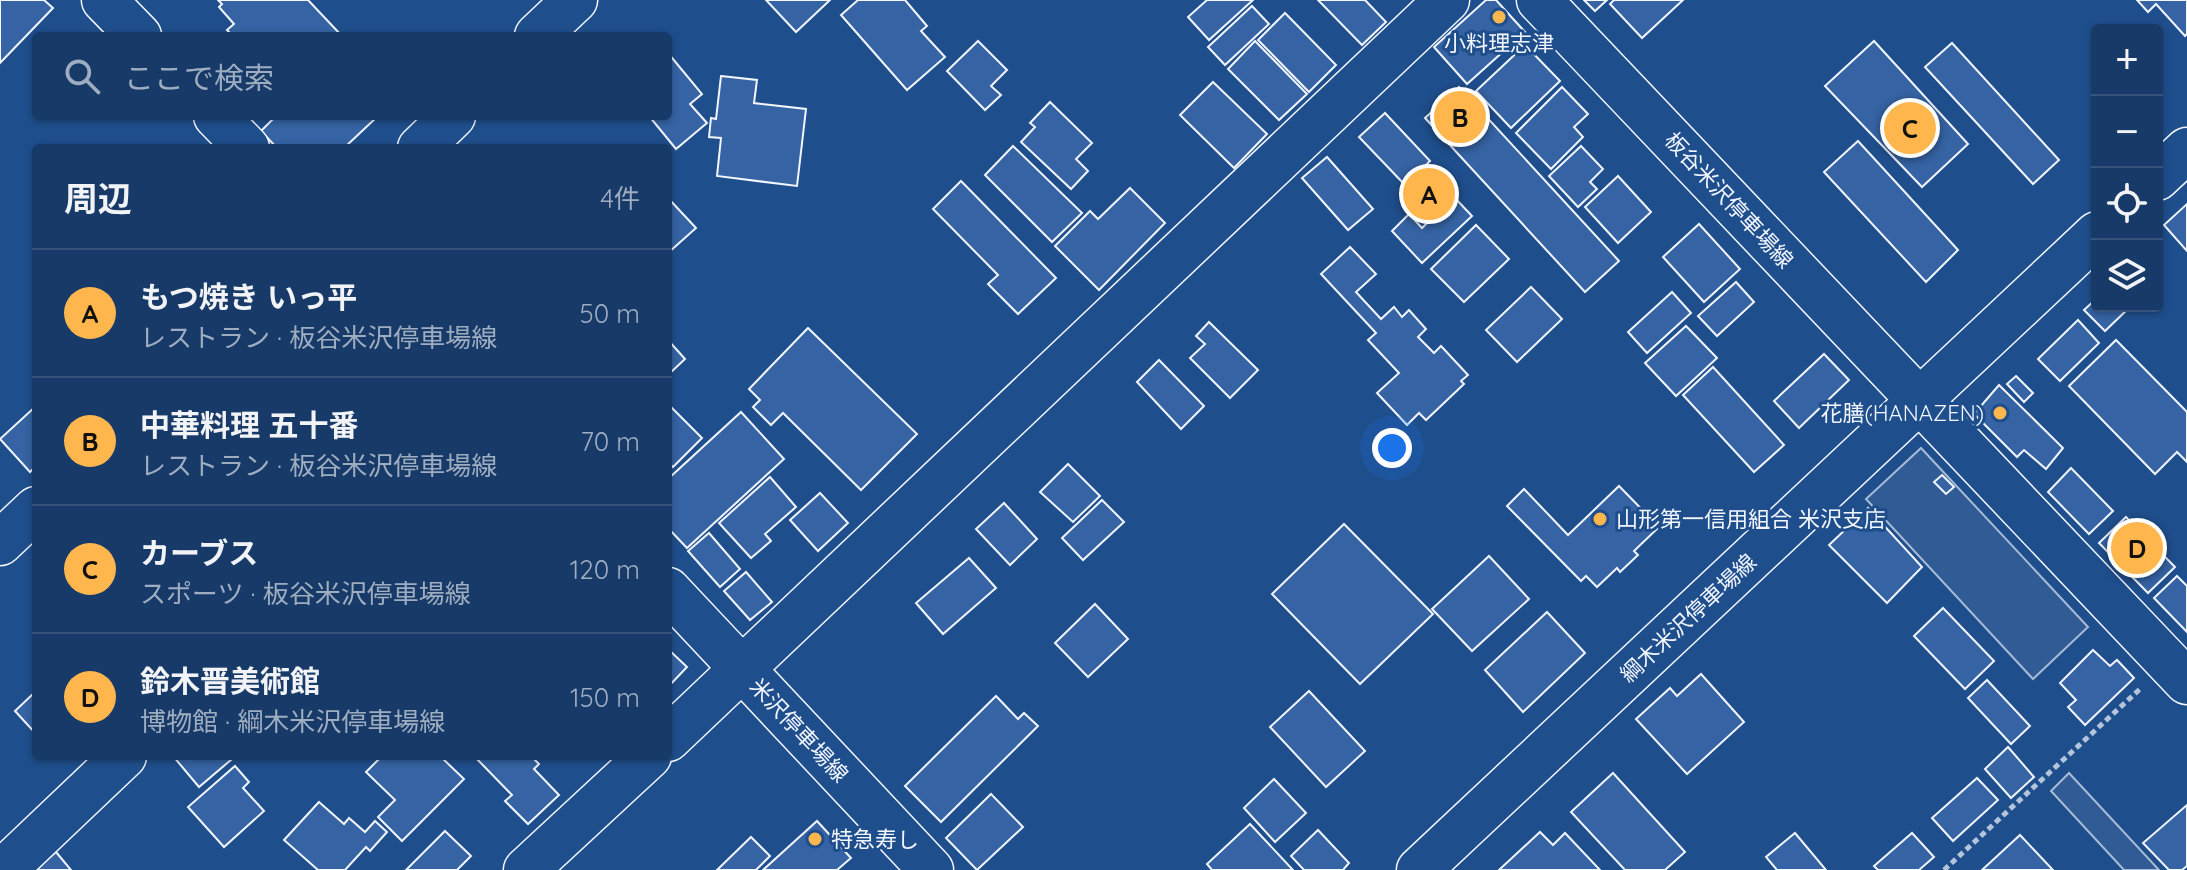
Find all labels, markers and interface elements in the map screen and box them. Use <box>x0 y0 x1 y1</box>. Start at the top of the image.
marker: 小料理志津 <box>1490 8 1508 26</box>
map controls <box>2091 24 2163 312</box>
button: + <box>2091 24 2163 96</box>
place label: 小料理志津 <box>1444 29 1554 57</box>
search box <box>32 32 672 120</box>
icon: search <box>60 54 104 98</box>
text: ここで検索 <box>124 59 274 97</box>
pin: B <box>1434 87 1486 147</box>
button: − <box>2091 96 2163 168</box>
pin: C <box>1884 98 1936 158</box>
street label: 板谷米沢停車場線 <box>1659 126 1799 274</box>
pin: A <box>1403 164 1455 224</box>
button: locate <box>2091 168 2163 240</box>
text: 周辺 <box>64 177 132 220</box>
text: 4件 <box>600 182 640 215</box>
button: layers <box>2091 240 2163 312</box>
text: もつ焼き いっ平 <box>140 278 357 316</box>
text: A <box>82 297 98 330</box>
text: 50 m <box>580 297 640 330</box>
text: レストラン · 板谷米沢停車場線 <box>140 321 497 354</box>
place label: 花膳(HANAZEN) <box>1821 399 1984 427</box>
marker: 花膳(HANAZEN) <box>1991 404 2009 422</box>
text: 中華料理 五十番 <box>140 406 358 444</box>
text: B <box>81 425 99 458</box>
text: 70 m <box>580 425 640 458</box>
your location <box>1372 428 1412 468</box>
text: レストラン · 板谷米沢停車場線 <box>140 449 497 482</box>
place label: 山形第一信用組合 米沢支店 <box>1616 505 1886 533</box>
marker: 山形第一信用組合 米沢支店 <box>1591 510 1609 528</box>
pin: D <box>2111 518 2163 578</box>
text: カーブス <box>140 534 258 572</box>
street label: 綱木米沢停車場線 <box>1614 548 1762 688</box>
text: C <box>82 553 98 586</box>
text: 120 m <box>570 553 640 586</box>
text: スポーツ · 板谷米沢停車場線 <box>140 577 471 610</box>
text: 鈴木晋美術館 <box>140 662 320 700</box>
street label: 米沢停車場線 <box>744 672 854 788</box>
text: D <box>81 681 99 714</box>
text: 150 m <box>570 681 640 714</box>
text: 博物館 · 綱木米沢停車場線 <box>140 705 445 738</box>
place label: 特急寿し <box>831 825 919 853</box>
marker: 特急寿し <box>806 830 824 848</box>

